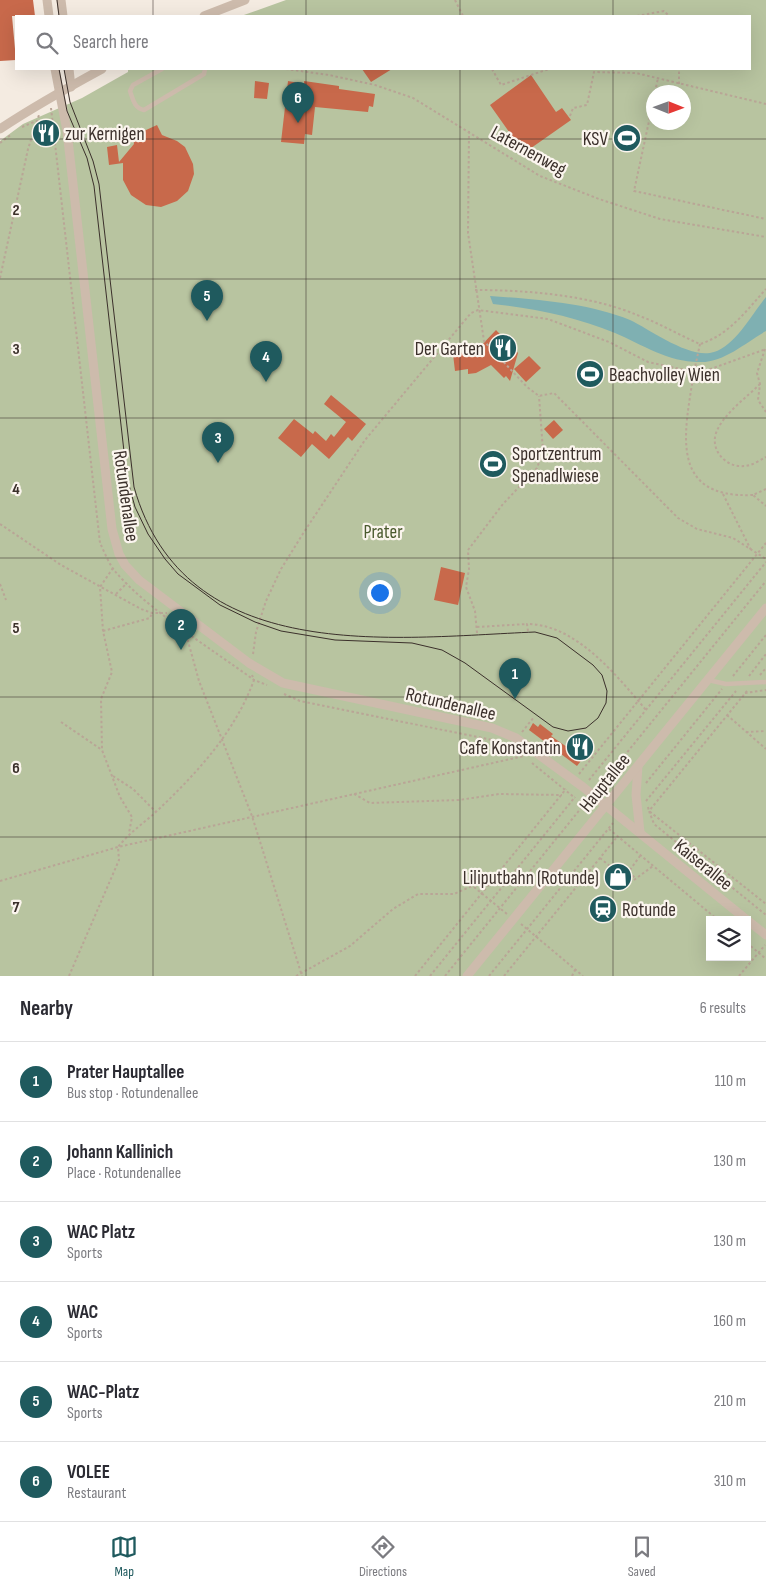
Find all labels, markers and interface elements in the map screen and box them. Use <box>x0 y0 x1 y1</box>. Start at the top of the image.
search box <box>15 15 751 70</box>
icon: search <box>33 29 61 57</box>
text: Search here <box>73 31 149 54</box>
pin: 6 <box>282 82 314 123</box>
north arrow <box>646 85 691 130</box>
restaurant icon: zur Kernigen <box>31 118 61 148</box>
street label: Laternenweg <box>486 121 570 182</box>
place label: zur Kernigen <box>65 123 145 146</box>
sports icon: KSV <box>612 123 642 153</box>
place label: KSV <box>583 128 608 151</box>
text: 2 <box>12 201 20 220</box>
pin: 5 <box>191 280 223 321</box>
restaurant icon: Der Garten <box>488 333 518 363</box>
place label: Der Garten <box>415 338 484 361</box>
text: 3 <box>12 340 20 359</box>
pin: 4 <box>250 341 282 382</box>
sports icon: Beachvolley Wien <box>575 359 605 389</box>
place label: Beachvolley Wien <box>609 364 720 387</box>
pin: 3 <box>202 422 234 463</box>
place label: Sportzentrum Spenadlwiese <box>512 443 601 488</box>
street label: Rotundenallee <box>108 449 143 543</box>
sports icon: Sportzentrum Spenadlwiese <box>478 449 508 479</box>
text: 4 <box>12 480 20 499</box>
park label: Prater <box>363 521 403 544</box>
your location <box>367 580 393 606</box>
pin: 2 <box>165 609 197 650</box>
text: 5 <box>12 619 20 638</box>
pin: 1 <box>499 658 531 699</box>
street label: Rotundenallee <box>403 683 498 726</box>
restaurant icon: Cafe Konstantin <box>565 732 595 762</box>
place label: Cafe Konstantin <box>459 737 561 760</box>
street label: Hauptallee <box>575 749 636 817</box>
text: 6 <box>12 759 20 778</box>
street label: Kaiserallee <box>669 835 737 896</box>
shop icon: Liliputbahn (Rotunde) <box>603 862 633 892</box>
place label: Liliputbahn (Rotunde) <box>463 867 599 890</box>
station icon: Rotunde <box>588 894 618 924</box>
text: 7 <box>13 898 20 917</box>
place label: Rotunde <box>622 899 676 922</box>
map controls <box>706 916 751 961</box>
button: layers <box>706 916 751 961</box>
text: Nearby <box>20 996 73 1021</box>
text: 6 results <box>700 999 746 1018</box>
text: Prater Hauptallee <box>67 1061 184 1084</box>
text: 1 <box>33 1072 39 1091</box>
text: 110 m <box>715 1072 746 1091</box>
text: Bus stop · Rotundenallee <box>67 1084 198 1103</box>
text: Johann Kallinich <box>67 1141 173 1164</box>
text: 2 <box>32 1152 40 1171</box>
text: 130 m <box>714 1152 746 1171</box>
text: Place · Rotundenallee <box>67 1164 181 1183</box>
text: WAC Platz <box>67 1221 135 1244</box>
text: 3 <box>32 1232 40 1251</box>
text: 130 m <box>714 1232 746 1251</box>
text: Sports <box>67 1244 102 1263</box>
text: WAC <box>67 1301 98 1324</box>
text: 4 <box>32 1312 40 1331</box>
text: 160 m <box>713 1312 746 1331</box>
text: Sports <box>67 1324 102 1343</box>
text: WAC-Platz <box>67 1381 139 1404</box>
text: 5 <box>32 1392 40 1411</box>
text: 210 m <box>714 1392 746 1411</box>
text: Sports <box>67 1404 102 1423</box>
text: VOLEE <box>67 1461 110 1484</box>
text: 6 <box>32 1472 40 1491</box>
text: 310 m <box>714 1472 746 1491</box>
text: Restaurant <box>67 1484 126 1503</box>
tab: Map <box>110 1533 138 1580</box>
tab: Directions <box>359 1533 407 1580</box>
tab: Saved <box>628 1533 656 1580</box>

